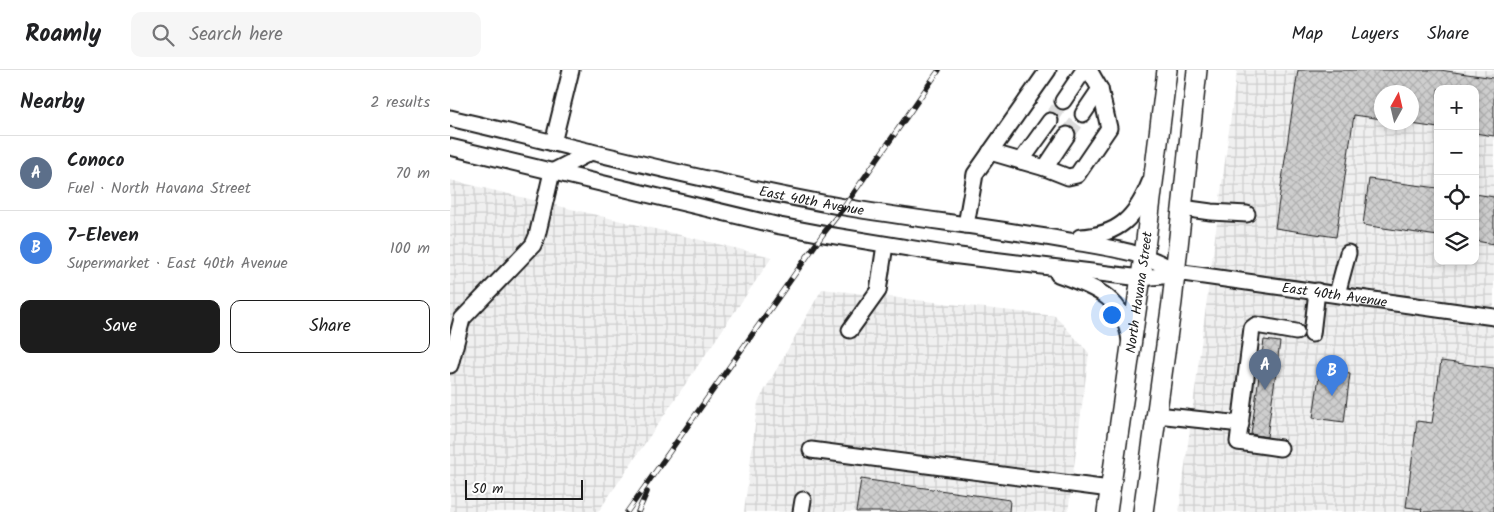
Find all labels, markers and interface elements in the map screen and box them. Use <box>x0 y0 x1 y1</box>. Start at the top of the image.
search box <box>131 12 481 57</box>
text: Roamly <box>25 15 101 54</box>
text: Search here <box>189 20 283 50</box>
text: Map <box>1292 20 1323 49</box>
text: Layers <box>1351 20 1399 49</box>
text: Share <box>1427 20 1469 49</box>
icon: search <box>149 21 177 49</box>
north arrow <box>1374 85 1419 130</box>
map controls <box>1434 85 1479 265</box>
button: + <box>1434 85 1479 130</box>
text: Nearby <box>20 86 85 119</box>
text: 2 results <box>370 90 430 115</box>
button: − <box>1434 130 1479 175</box>
text: Conoco <box>67 146 125 176</box>
text: A <box>31 161 41 186</box>
text: 70 m <box>395 161 430 186</box>
button: locate <box>1434 175 1479 220</box>
text: Fuel · North Havana Street <box>67 176 251 201</box>
street label: East 40th Avenue <box>757 181 866 222</box>
button: layers <box>1434 220 1479 265</box>
text: 7-Eleven <box>67 221 139 251</box>
street label: North Havana Street <box>1120 230 1159 355</box>
text: B <box>31 236 41 261</box>
text: 100 m <box>390 236 430 261</box>
text: Supermarket · East 40th Avenue <box>67 251 288 276</box>
street label: East 40th Avenue <box>1280 277 1389 314</box>
button: Save <box>20 300 220 353</box>
button: Share <box>230 300 430 353</box>
your location <box>1099 302 1125 328</box>
pin: A <box>1249 349 1281 390</box>
pin: B <box>1316 355 1348 396</box>
scale bar <box>465 477 582 500</box>
text: 50 m <box>472 478 503 500</box>

